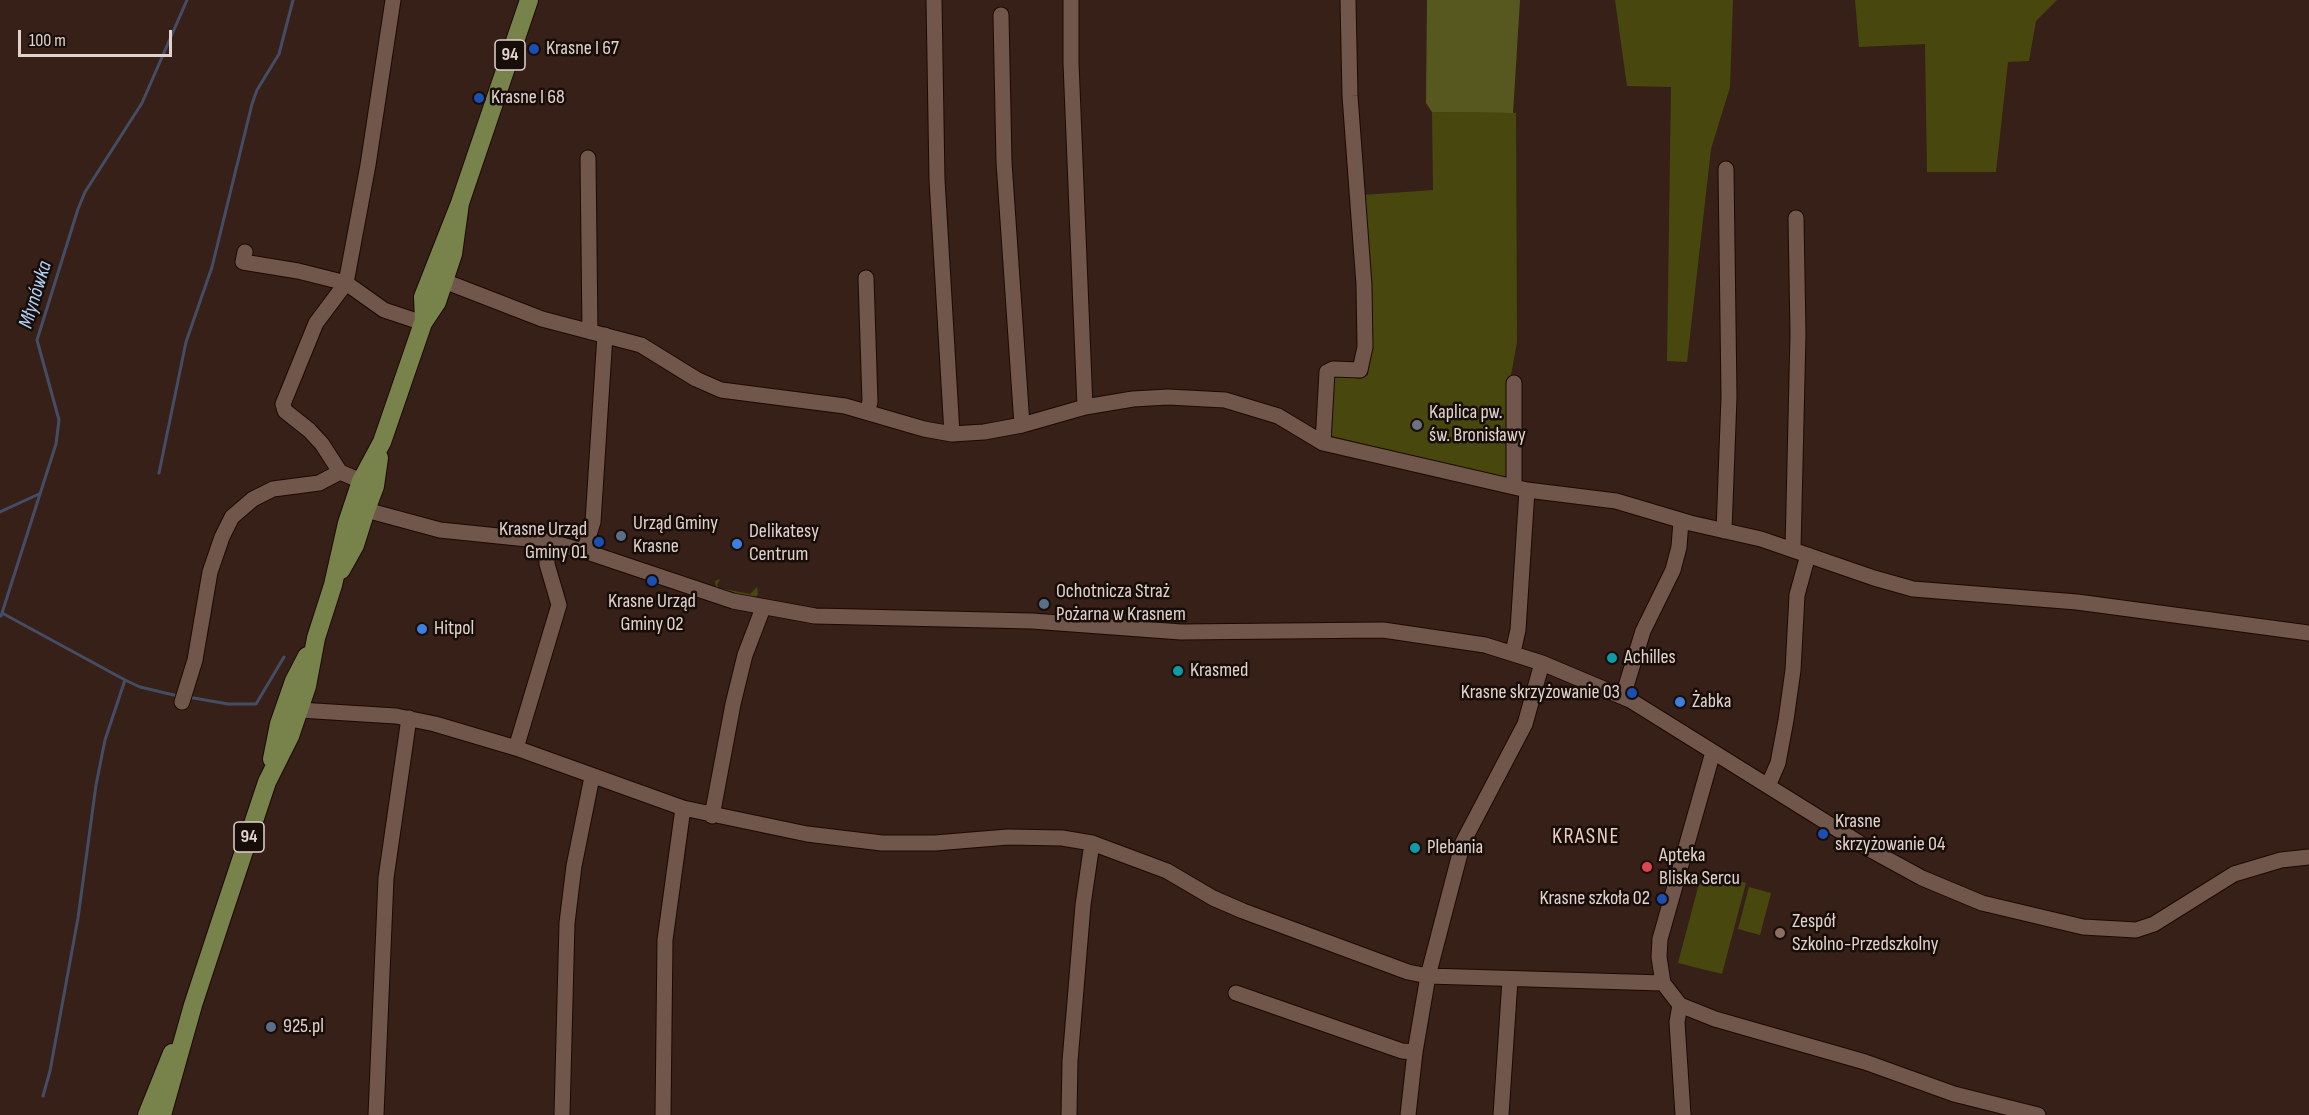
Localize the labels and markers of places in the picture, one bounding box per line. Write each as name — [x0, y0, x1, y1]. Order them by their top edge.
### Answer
place label: Krasne I 67 — [546, 37, 619, 61]
marker: Krasne I 67 — [527, 42, 541, 56]
place label: Krasne I 68 — [491, 86, 565, 110]
marker: Krasne I 68 — [472, 91, 486, 105]
place label: Kaplica pw. św. Bronisławy — [1429, 401, 1526, 448]
marker: Kaplica pw. św. Bronisławy — [1410, 418, 1424, 432]
place label: Urząd Gminy Krasne — [633, 512, 718, 559]
place label: Krasne Urząd Gminy 01 — [499, 518, 587, 565]
place label: Delikatesy Centrum — [749, 520, 819, 567]
marker: Urząd Gminy Krasne — [614, 529, 628, 543]
marker: Krasne Urząd Gminy 01 — [592, 535, 606, 549]
marker: Delikatesy Centrum — [730, 537, 744, 551]
marker: Krasne Urząd Gminy 02 — [645, 574, 659, 588]
place label: Ochotnicza Straż Pożarna w Krasnem — [1056, 580, 1186, 627]
place label: Krasne Urząd Gminy 02 — [608, 590, 696, 637]
marker: Ochotnicza Straż Pożarna w Krasnem — [1037, 597, 1051, 611]
place label: Hitpol — [434, 617, 474, 641]
marker: Hitpol — [415, 622, 429, 636]
place label: Achilles — [1624, 646, 1676, 670]
marker: Achilles — [1605, 651, 1619, 665]
place label: Krasmed — [1190, 659, 1248, 683]
marker: Krasmed — [1171, 664, 1185, 678]
place label: Krasne skrzyżowanie 03 — [1461, 681, 1620, 705]
marker: Krasne skrzyżowanie 03 — [1625, 686, 1639, 700]
place label: Żabka — [1692, 690, 1731, 714]
marker: Żabka — [1673, 695, 1687, 709]
place label: Krasne skrzyżowanie 04 — [1835, 810, 1945, 857]
marker: Krasne skrzyżowanie 04 — [1816, 827, 1830, 841]
place label: Plebania — [1427, 836, 1483, 860]
marker: Plebania — [1408, 841, 1422, 855]
place label: Apteka Bliska Sercu — [1659, 844, 1740, 891]
marker: Apteka Bliska Sercu — [1640, 860, 1654, 874]
place label: Krasne szkoła 02 — [1539, 887, 1650, 911]
marker: Krasne szkoła 02 — [1655, 892, 1669, 906]
place label: Zespół Szkolno-Przedszkolny — [1792, 910, 1938, 957]
marker: Zespół Szkolno-Przedszkolny — [1773, 926, 1787, 940]
place label: 925.pl — [283, 1015, 324, 1039]
marker: 925.pl — [264, 1020, 278, 1034]

